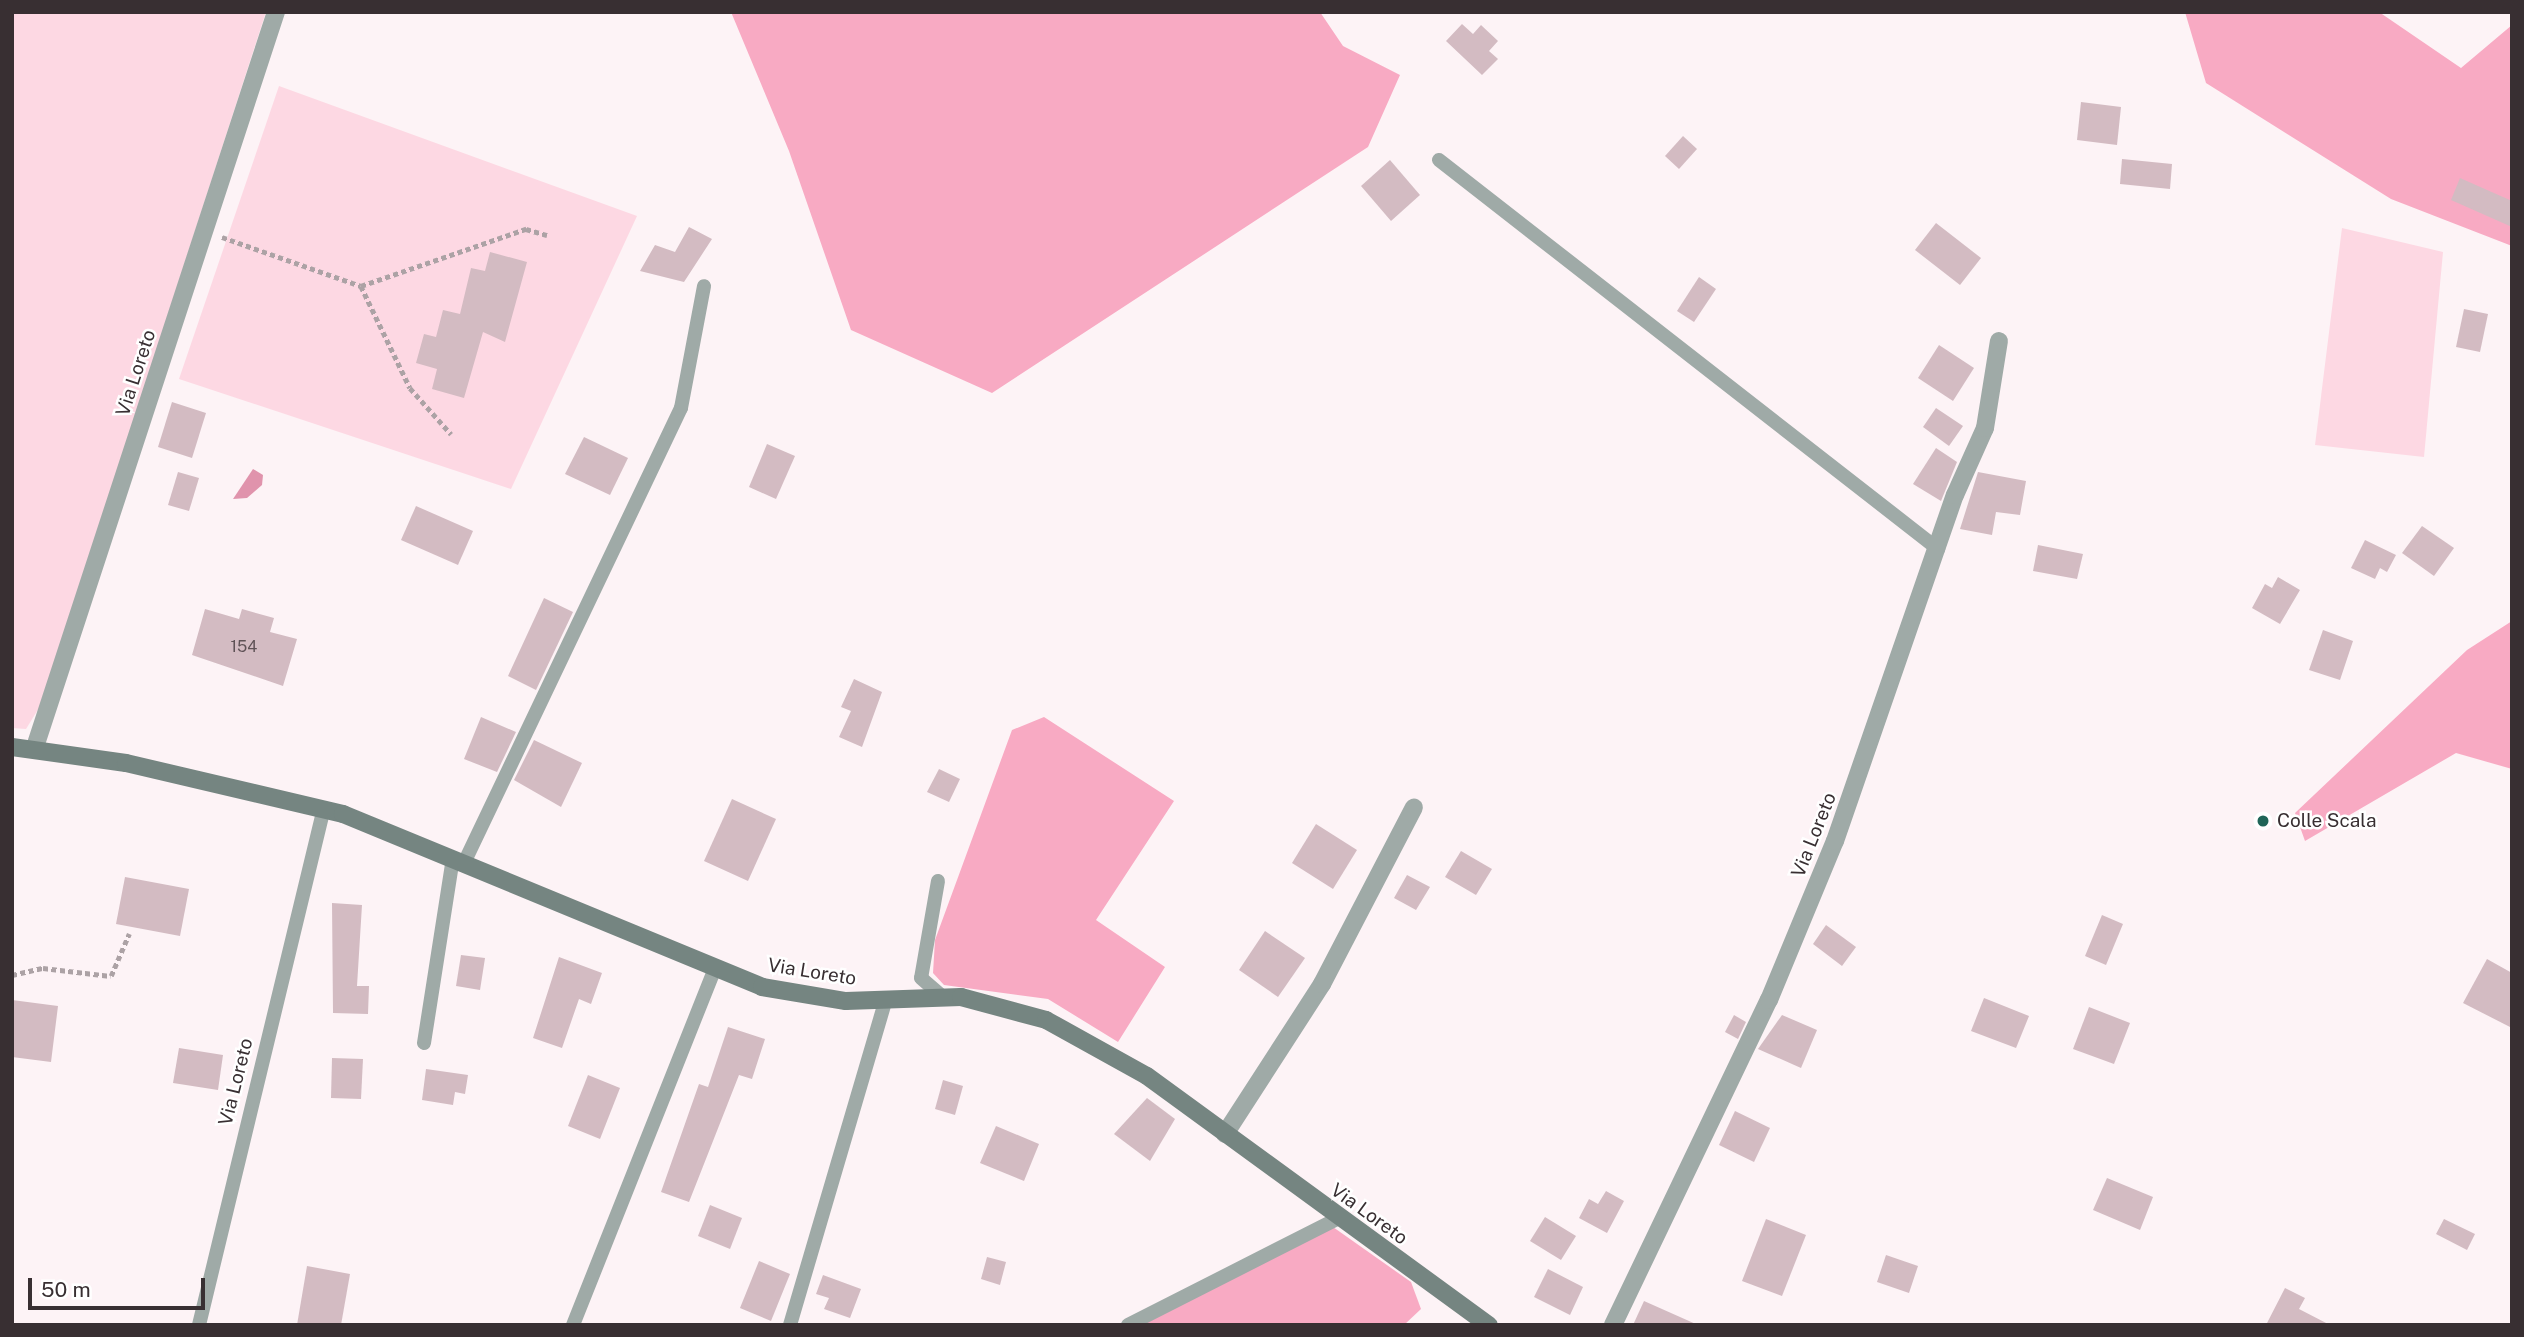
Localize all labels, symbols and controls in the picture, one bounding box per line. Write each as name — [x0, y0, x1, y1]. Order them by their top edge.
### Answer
street label: Via Loreto — [111, 327, 161, 419]
house number: 154 — [231, 637, 257, 657]
street label: Via Loreto — [1787, 789, 1841, 881]
place label: Colle Scala — [2277, 810, 2377, 832]
marker: Colle Scala — [2255, 813, 2271, 829]
street label: Via Loreto — [766, 954, 858, 990]
street label: Via Loreto — [214, 1036, 258, 1128]
street label: Via Loreto — [1326, 1178, 1412, 1250]
scale bar — [32, 1264, 208, 1308]
text: 50 m — [41, 1277, 91, 1302]

